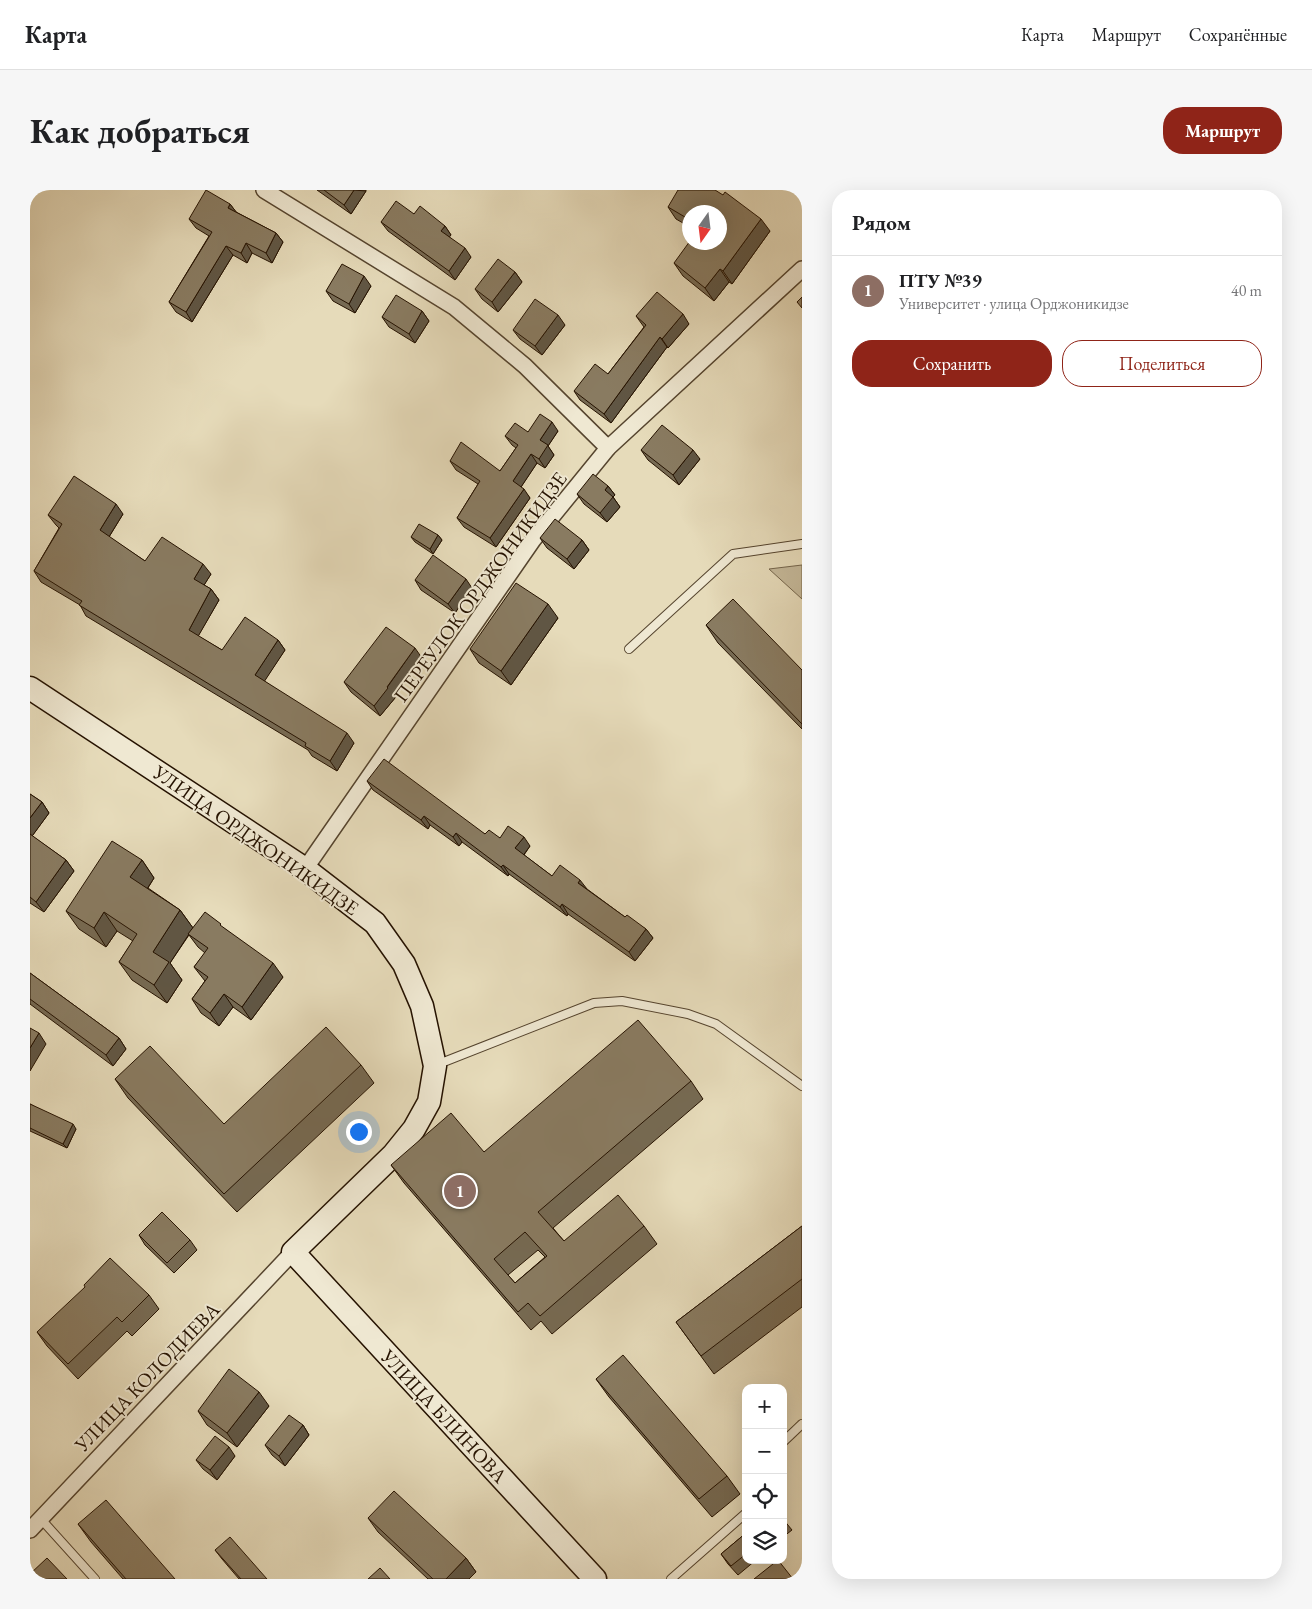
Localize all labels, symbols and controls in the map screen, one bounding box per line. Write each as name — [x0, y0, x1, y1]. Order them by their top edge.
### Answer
text: Карта — [25, 19, 87, 50]
text: Карта — [1021, 23, 1064, 46]
text: Маршрут — [1092, 23, 1161, 46]
text: Сохранённые — [1189, 23, 1287, 46]
button: Маршрут — [1163, 107, 1282, 154]
text: Как добраться — [30, 108, 250, 153]
north arrow — [682, 205, 727, 250]
text: Рядом — [852, 209, 911, 236]
text: ПТУ №39 — [899, 268, 982, 293]
text: 1 — [864, 280, 872, 301]
text: 40 m — [1231, 280, 1262, 301]
text: Университет · улица Орджоникидзе — [899, 293, 1129, 314]
button: Сохранить — [852, 340, 1052, 387]
button: Поделиться — [1062, 340, 1262, 387]
street label: ПЕРЕУЛОК ОРДЖОНИКИДЗЕ — [388, 467, 572, 707]
street label: УЛИЦА ОРДЖОНИКИДЗЕ — [147, 758, 364, 921]
your location — [346, 1119, 372, 1145]
pin: 1 — [444, 1172, 476, 1210]
street label: УЛИЦА КОЛОДИЕВА — [68, 1297, 225, 1458]
street label: УЛИЦА БЛИНОВА — [375, 1343, 513, 1488]
map controls — [742, 1384, 787, 1564]
button: + — [742, 1384, 787, 1429]
button: − — [742, 1429, 787, 1474]
button: locate — [742, 1474, 787, 1519]
button: layers — [742, 1519, 787, 1564]

